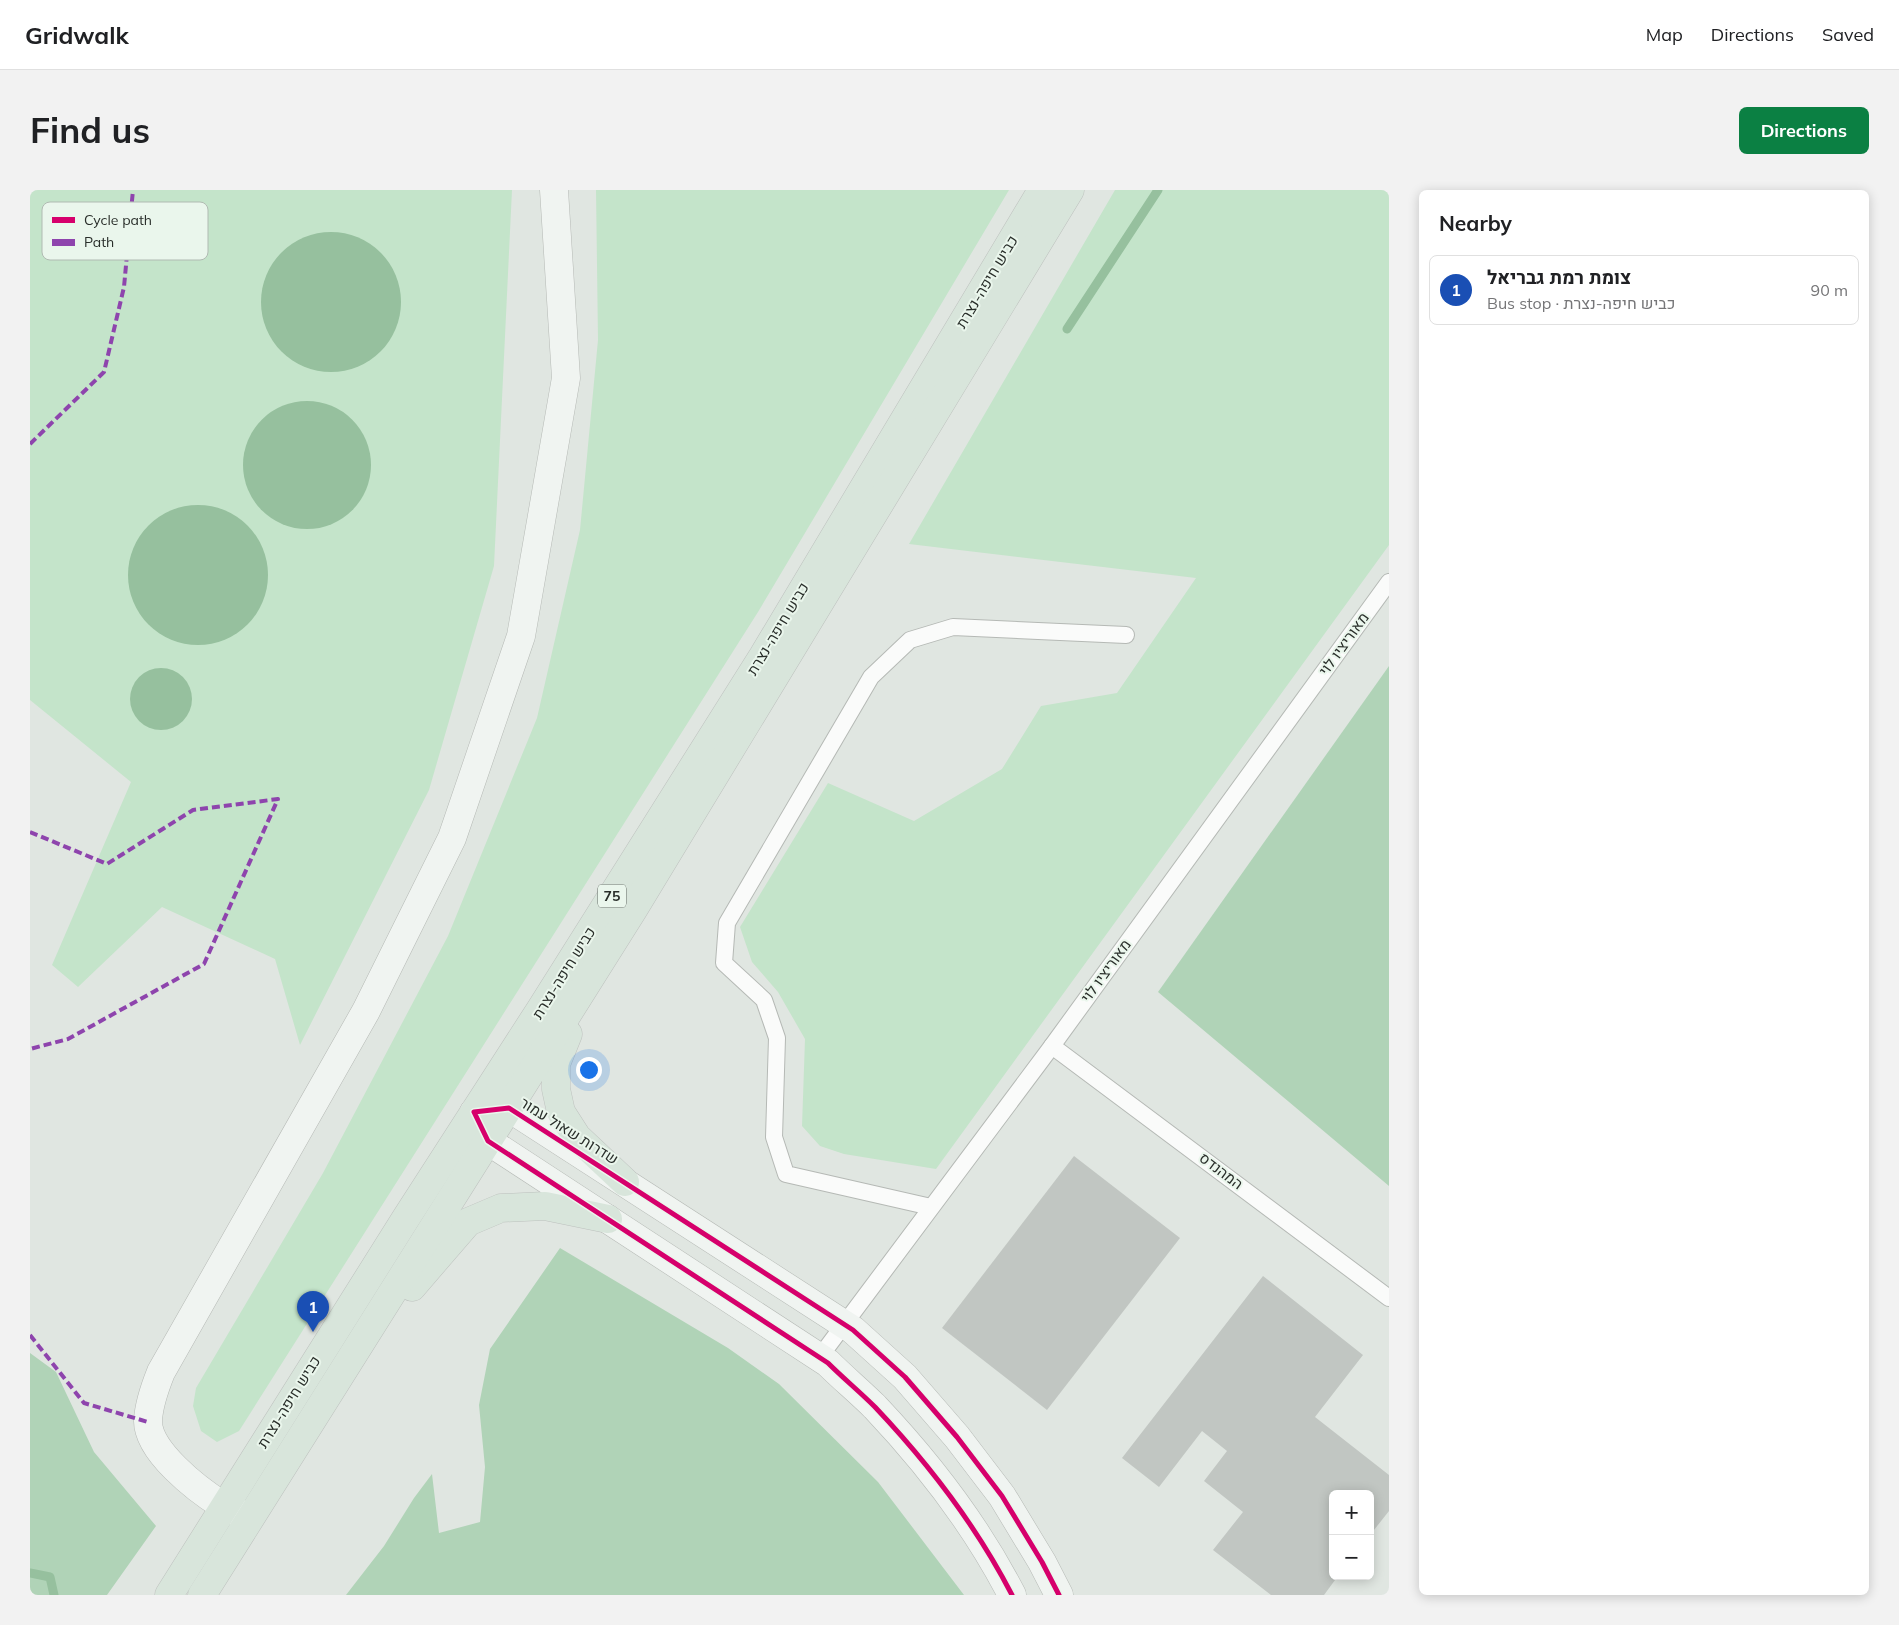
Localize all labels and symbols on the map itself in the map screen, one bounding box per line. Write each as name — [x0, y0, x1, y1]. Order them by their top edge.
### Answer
legend — [42, 202, 208, 260]
text: Cycle path — [84, 211, 152, 229]
street label: כביש חיפה-נצרת — [951, 232, 1022, 332]
text: Path — [84, 233, 114, 251]
street label: כביש חיפה-נצרת — [742, 579, 813, 679]
street label: מאוריציו לוי — [1314, 609, 1373, 679]
road number: 75 — [598, 884, 626, 908]
street label: כביש חיפה-נצרת — [528, 923, 599, 1022]
street label: מאוריציו לוי — [1076, 936, 1135, 1006]
your location — [576, 1057, 602, 1083]
street label: שדרות שאול עמור — [517, 1093, 622, 1168]
street label: המהנדס — [1196, 1148, 1247, 1193]
pin: 1 — [297, 1291, 329, 1332]
street label: כביש חיפה-נצרת — [253, 1352, 324, 1451]

